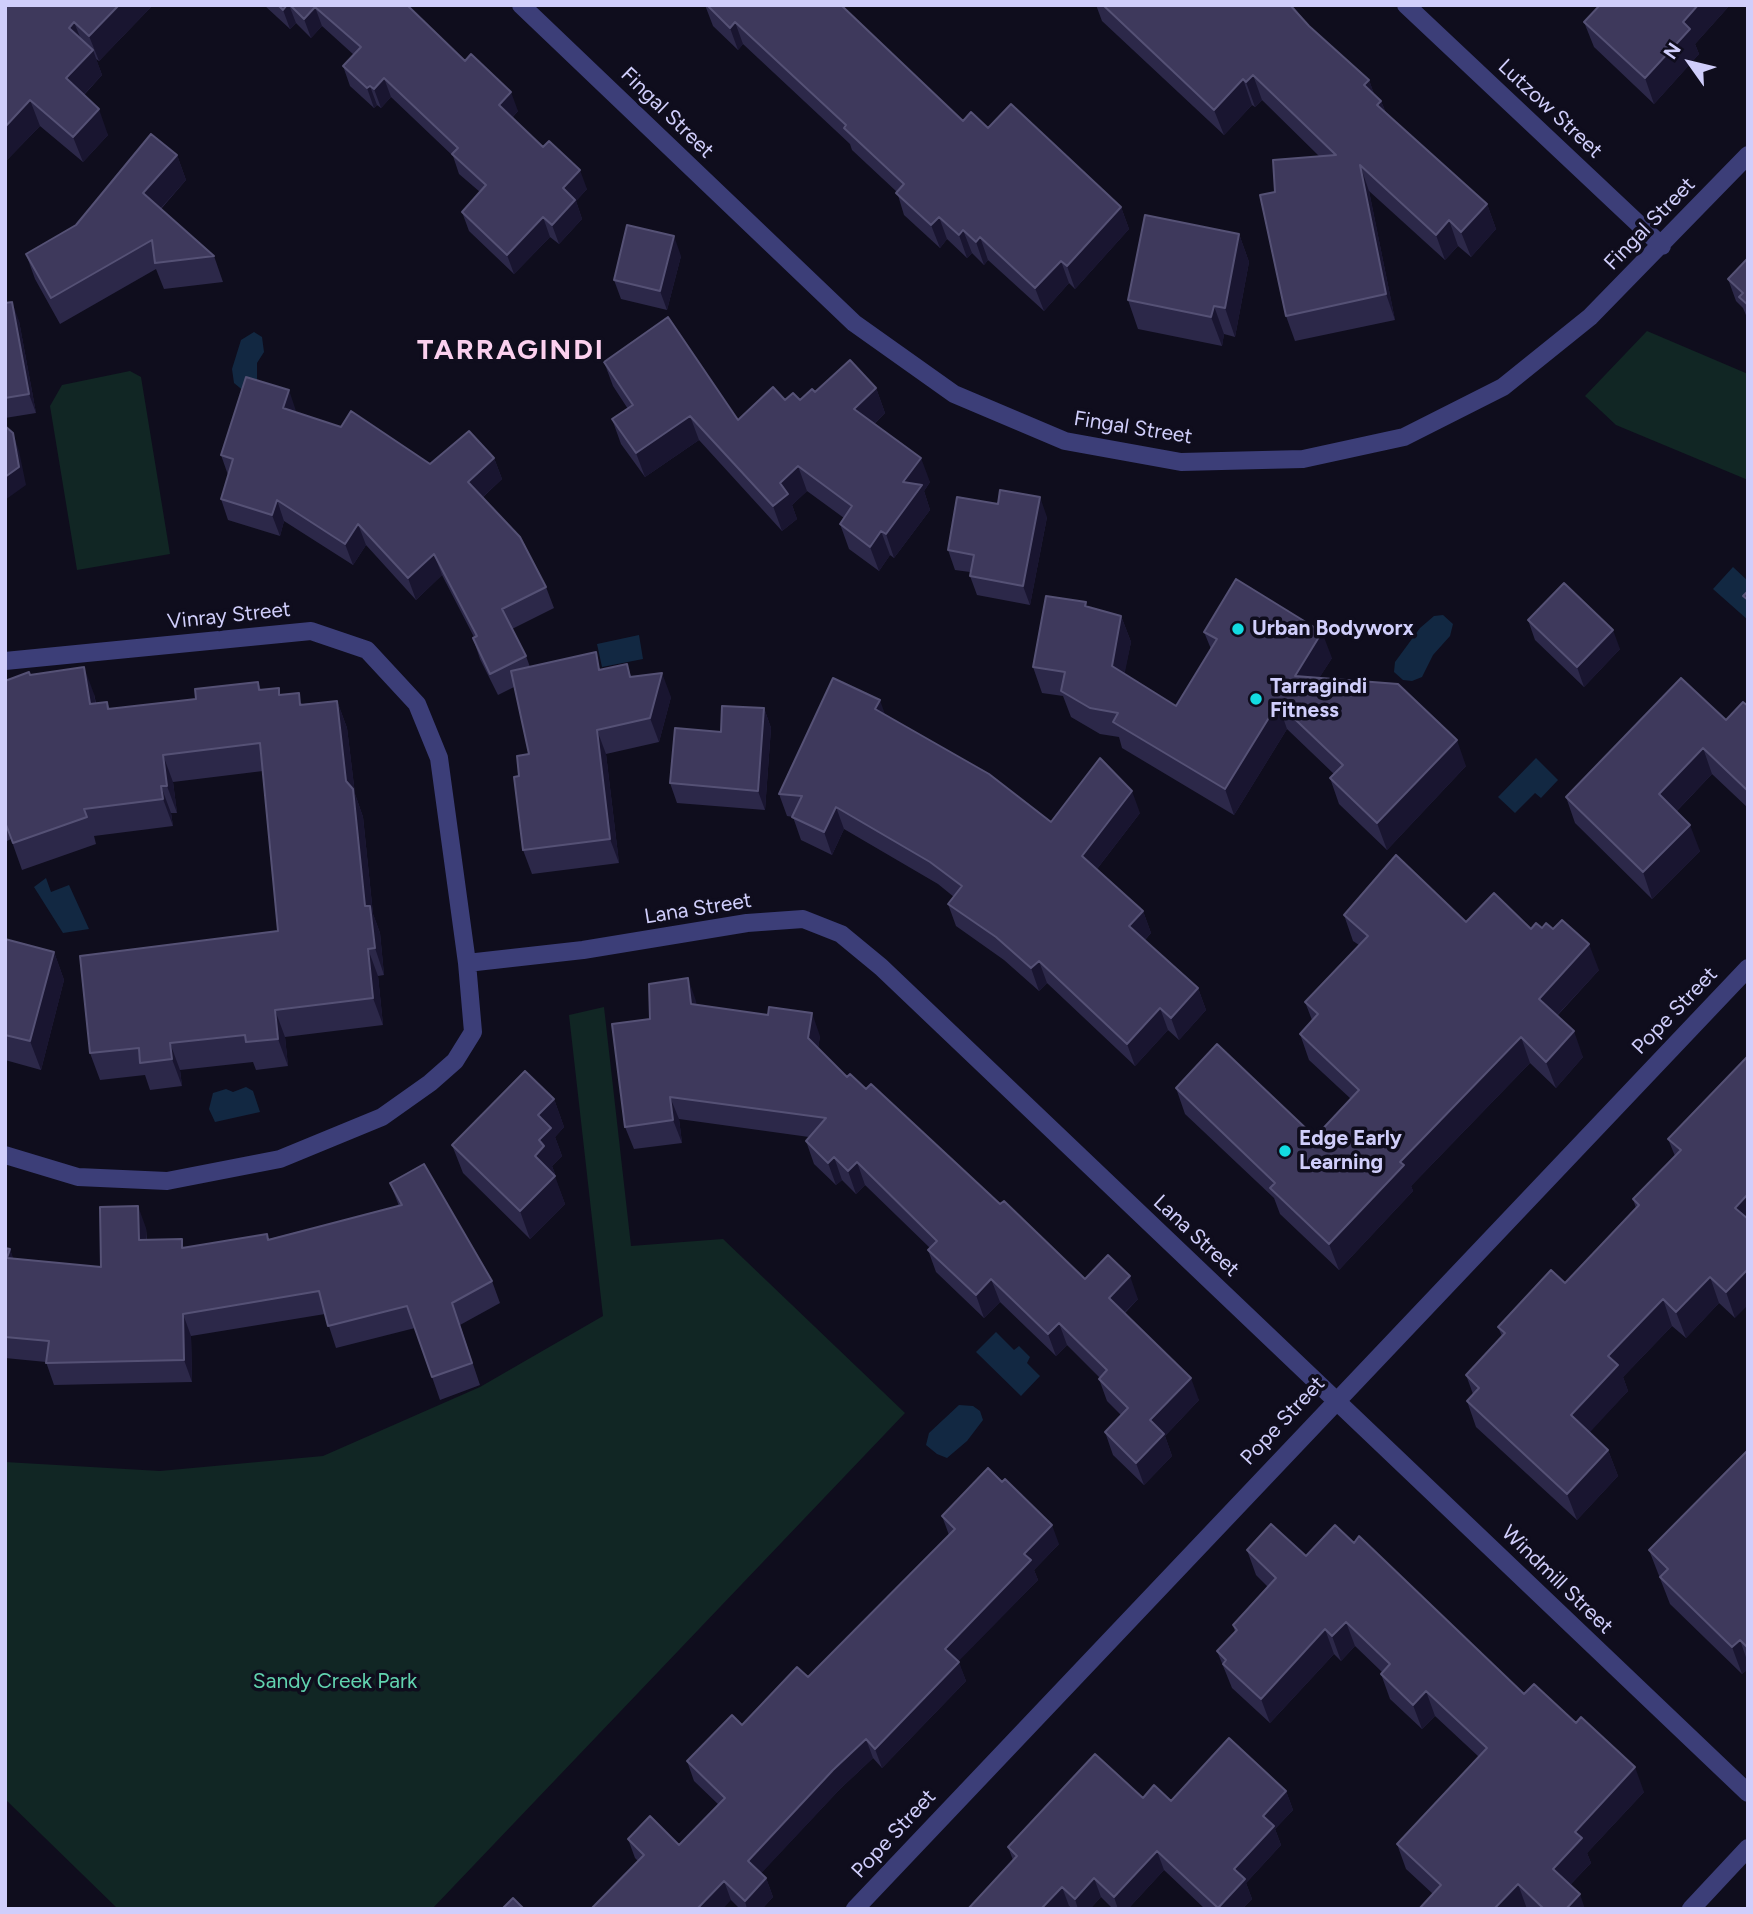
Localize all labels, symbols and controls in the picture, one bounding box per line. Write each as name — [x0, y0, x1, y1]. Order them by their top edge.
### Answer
north arrow — [1655, 28, 1725, 98]
text: N — [1659, 38, 1686, 63]
street label: Lutzow Street — [1493, 54, 1607, 164]
street label: Fingal Street — [615, 62, 719, 164]
street label: Fingal Street — [1599, 172, 1701, 276]
district label: TARRAGINDI — [418, 334, 604, 368]
street label: Fingal Street — [1072, 406, 1194, 450]
street label: Vinray Street — [166, 597, 292, 635]
place label: Urban Bodyworx — [1252, 616, 1414, 642]
marker: Urban Bodyworx — [1230, 621, 1246, 637]
place label: Tarragindi Fitness — [1270, 674, 1367, 724]
marker: Tarragindi Fitness — [1248, 691, 1264, 707]
street label: Lana Street — [643, 888, 753, 930]
street label: Pope Street — [1627, 962, 1723, 1060]
place label: Edge Early Learning — [1299, 1126, 1402, 1176]
marker: Edge Early Learning — [1277, 1143, 1293, 1159]
street label: Lana Street — [1148, 1190, 1244, 1282]
street label: Pope Street — [1236, 1371, 1330, 1471]
street label: Windmill Street — [1496, 1521, 1618, 1639]
park label: Sandy Creek Park — [253, 1669, 417, 1695]
street label: Pope Street — [847, 1784, 941, 1884]

